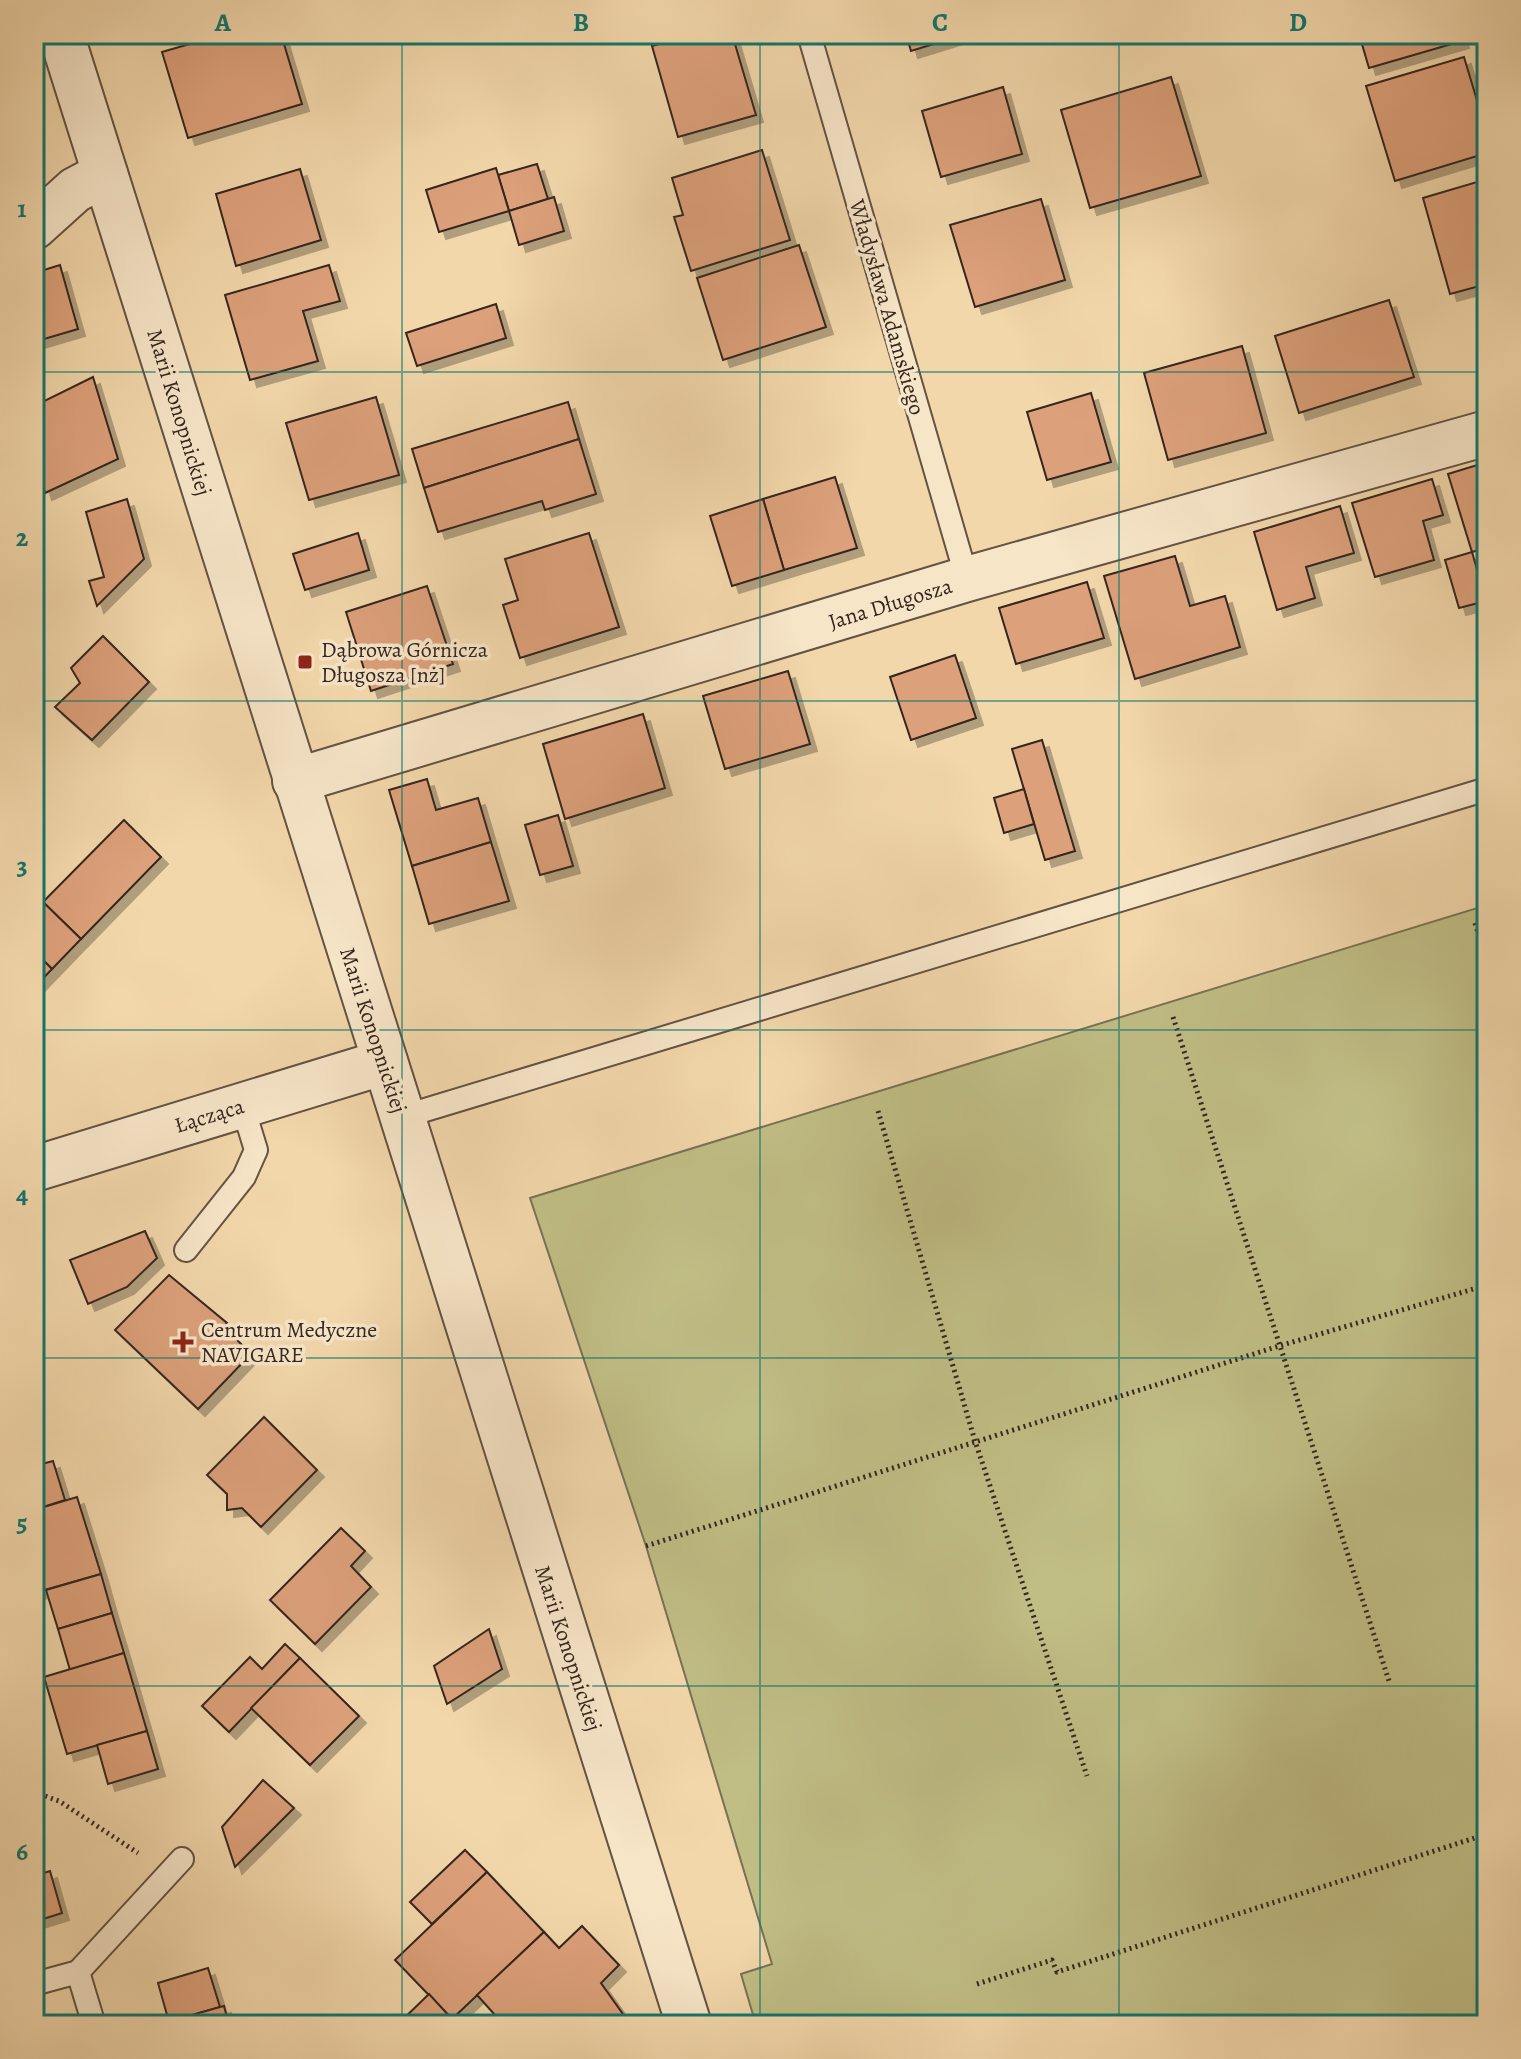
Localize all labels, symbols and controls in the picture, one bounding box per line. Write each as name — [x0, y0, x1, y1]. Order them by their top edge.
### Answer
text: A — [214, 5, 232, 40]
text: B — [573, 5, 589, 40]
text: C — [932, 5, 948, 40]
text: D — [1289, 5, 1307, 40]
text: 1 — [17, 191, 27, 226]
street label: Władysława Adamskiego — [842, 195, 932, 419]
street label: Marii Konopnickiej — [139, 325, 219, 499]
text: 2 — [16, 520, 29, 555]
street label: Jana Długosza — [825, 571, 957, 637]
place label: Dąbrowa Górnicza Długosza [nż] — [321, 635, 489, 690]
marker: Dąbrowa Górnicza Długosza [nż] — [296, 653, 314, 671]
text: 3 — [16, 848, 28, 883]
street label: Marii Konopnickiej — [332, 944, 414, 1117]
street label: Łącząca — [171, 1091, 249, 1141]
text: 4 — [16, 1177, 28, 1212]
place label: Centrum Medyczne NAVIGARE — [201, 1315, 377, 1370]
marker: Centrum Medyczne NAVIGARE — [172, 1331, 194, 1353]
text: 5 — [16, 1505, 28, 1540]
street label: Marii Konopnickiej — [527, 1562, 609, 1735]
text: 6 — [16, 1834, 28, 1869]

